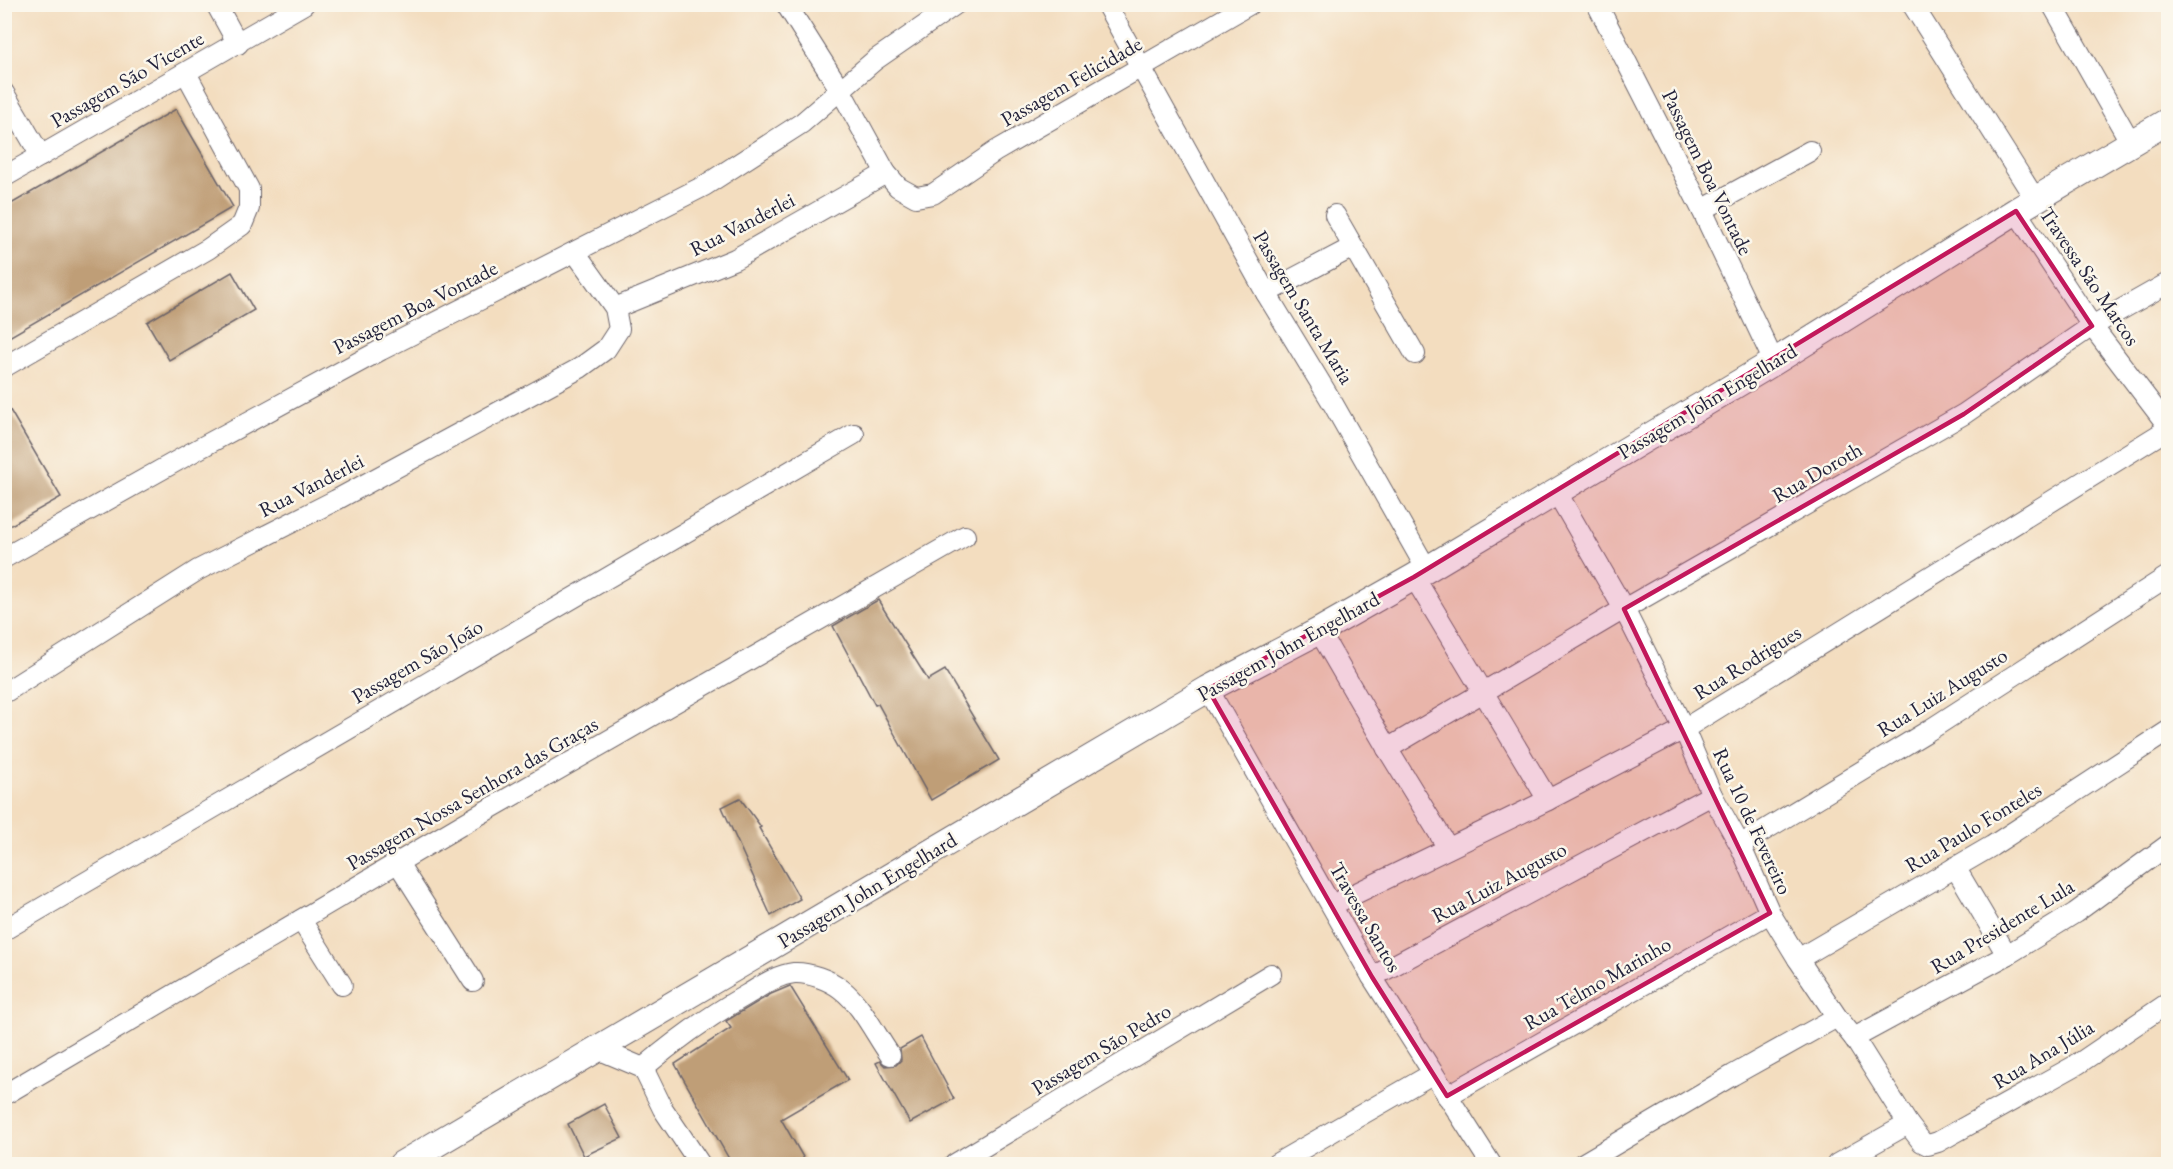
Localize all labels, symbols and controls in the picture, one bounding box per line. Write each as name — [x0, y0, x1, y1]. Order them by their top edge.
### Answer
street label: Passagem São Vicente — [46, 24, 208, 134]
street label: Passagem Felicidade — [996, 30, 1146, 132]
street label: Passagem Boa Vontade — [1656, 85, 1760, 259]
street label: Rua Vanderlei — [685, 186, 799, 262]
street label: Travessa São Marcos — [2034, 201, 2147, 351]
street label: Passagem Santa Maria — [1247, 225, 1361, 389]
street label: Passagem Boa Vontade — [328, 254, 502, 360]
street label: Passagem John Engelhard — [1613, 337, 1802, 465]
street label: Rua Doroth — [1767, 435, 1867, 509]
street label: Rua Vanderlei — [254, 447, 368, 523]
street label: Passagem John Engelhard — [1192, 585, 1384, 707]
street label: Passagem São João — [346, 612, 488, 710]
street label: Rua Rodrigues — [1688, 618, 1806, 706]
street label: Rua Luiz Augusto — [1872, 641, 2012, 743]
street label: Passagem Nossa Senhora das Graças — [341, 710, 603, 876]
street label: Rua 10 de Fevereiro — [1707, 743, 1799, 899]
street label: Rua Paulo Fonteles — [1900, 775, 2046, 878]
street label: Passagem John Engelhard — [773, 826, 962, 954]
street label: Rua Luiz Augusto — [1427, 835, 1571, 929]
street label: Travessa Santos — [1324, 857, 1409, 977]
street label: Rua Presidente Lula — [1925, 872, 2079, 980]
street label: Rua Telmo Marinho — [1518, 930, 1676, 1036]
street label: Passagem São Pedro — [1026, 997, 1176, 1101]
street label: Rua Ana Júlia — [1987, 1013, 2099, 1095]

